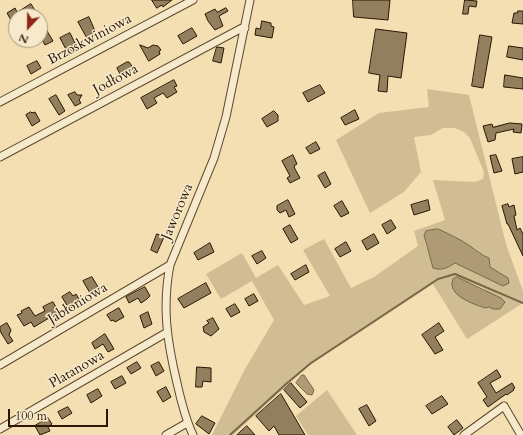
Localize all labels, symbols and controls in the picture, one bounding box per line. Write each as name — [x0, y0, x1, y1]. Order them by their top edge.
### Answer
north arrow — [8, 8, 48, 48]
street label: Brzoskwiniowa — [45, 11, 135, 69]
text: N — [16, 30, 31, 47]
street label: Jodłowa — [91, 61, 141, 99]
street label: Jaworowa — [159, 181, 197, 243]
street label: Jabłoniowa — [45, 280, 111, 328]
street label: Platanowa — [46, 347, 108, 393]
scale bar — [10, 401, 110, 427]
text: 100 m — [15, 408, 47, 424]

